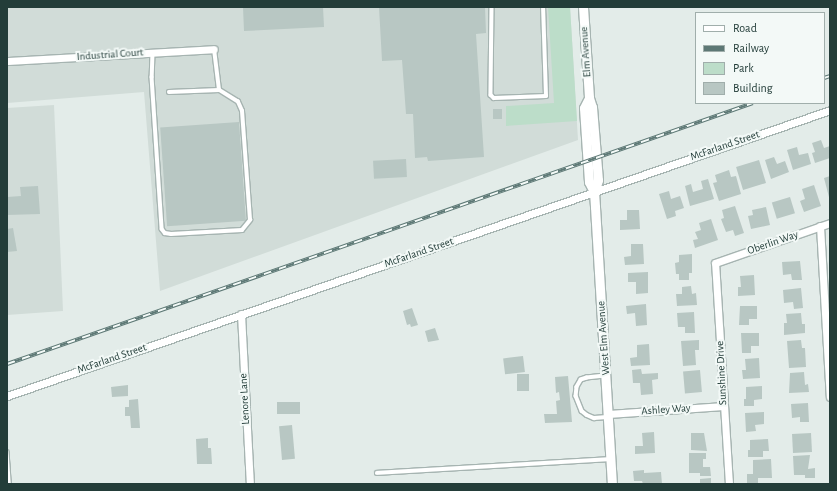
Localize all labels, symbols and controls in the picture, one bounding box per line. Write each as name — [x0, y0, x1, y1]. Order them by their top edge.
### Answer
legend — [695, 12, 825, 104]
text: Road — [733, 22, 757, 34]
street label: Elm Avenue — [578, 26, 594, 78]
text: Railway — [733, 42, 769, 54]
street label: Industrial Court — [76, 46, 144, 64]
text: Park — [733, 62, 754, 74]
text: Building — [733, 82, 773, 94]
street label: McFarland Street — [689, 128, 761, 164]
street label: Oberlin Way — [746, 228, 800, 258]
street label: McFarland Street — [383, 235, 455, 271]
street label: West Elm Avenue — [595, 300, 613, 376]
street label: McFarland Street — [76, 341, 148, 377]
street label: Sunshine Drive — [714, 341, 730, 405]
street label: Lenore Lane — [237, 373, 253, 425]
street label: Ashley Way — [641, 402, 691, 418]

